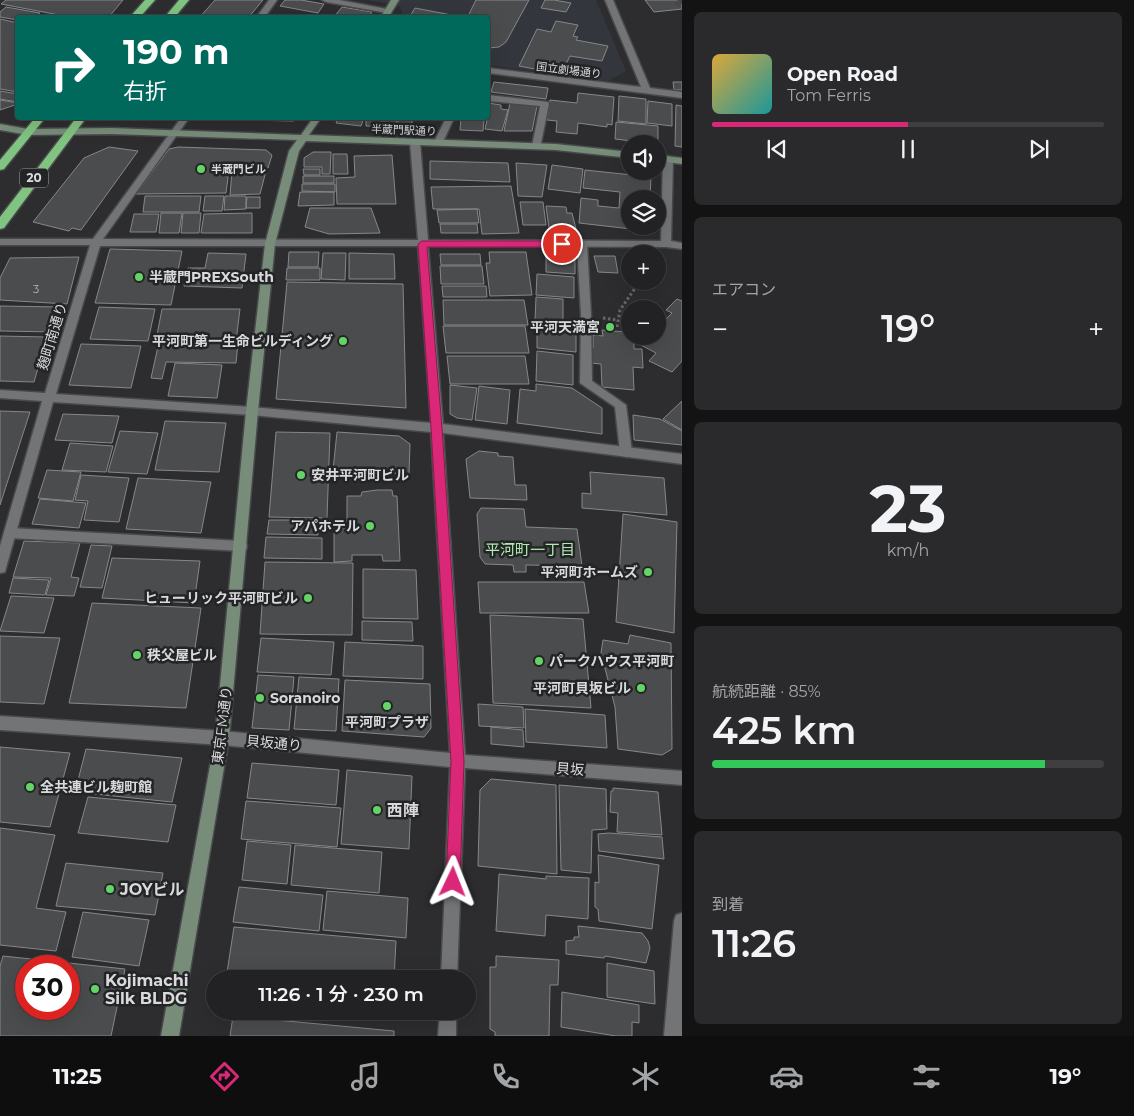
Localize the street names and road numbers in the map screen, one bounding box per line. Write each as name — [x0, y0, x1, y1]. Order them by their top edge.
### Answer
street label: 国立劇場通り — [535, 59, 603, 81]
street label: 半蔵門駅通り — [371, 122, 437, 138]
road number: 20 — [20, 168, 48, 188]
street label: 麹町南通り — [33, 300, 71, 372]
street label: 東京FM通り — [208, 685, 236, 765]
street label: 貝坂通り — [245, 732, 303, 754]
street label: 貝坂 — [555, 759, 585, 779]

